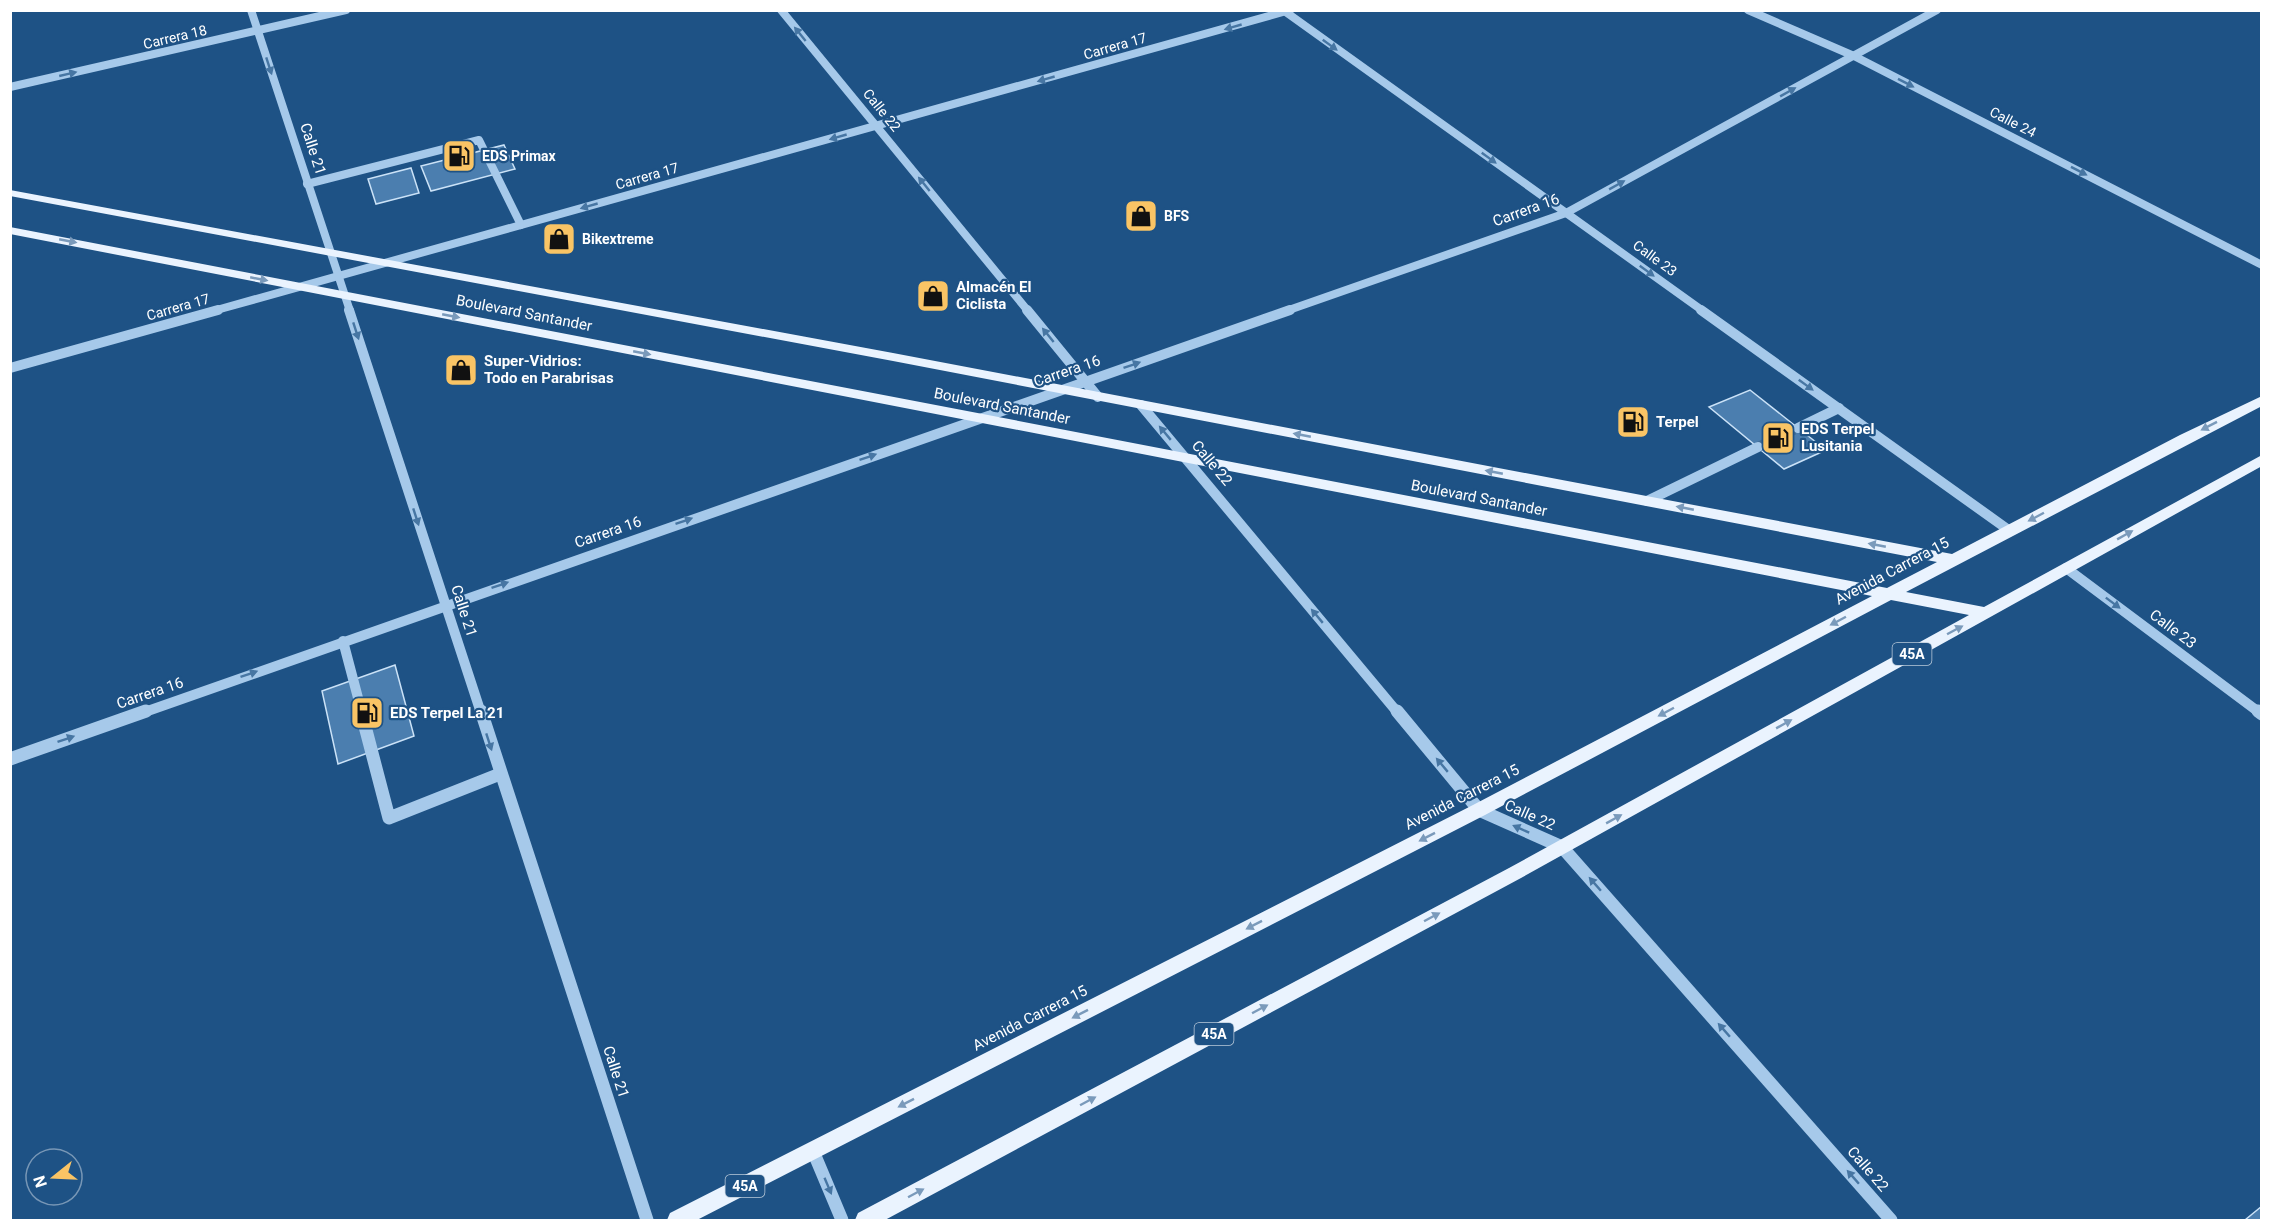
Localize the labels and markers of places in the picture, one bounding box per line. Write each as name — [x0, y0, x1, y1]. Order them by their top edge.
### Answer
fuel station icon: EDS Primax — [441, 138, 477, 174]
place label: EDS Primax — [482, 148, 557, 164]
shop icon: BFS — [1123, 198, 1159, 234]
place label: BFS — [1164, 208, 1190, 224]
shop icon: Bikextreme — [541, 221, 577, 257]
place label: Bikextreme — [582, 231, 654, 247]
shop icon: Almacén El Ciclista — [915, 278, 951, 314]
place label: Almacén El Ciclista — [956, 278, 1032, 313]
shop icon: Super-Vidrios: Todo en Parabrisas — [443, 352, 479, 388]
place label: Super-Vidrios: Todo en Parabrisas — [484, 352, 614, 387]
fuel station icon: Terpel — [1615, 404, 1651, 440]
place label: Terpel — [1656, 413, 1699, 431]
fuel station icon: EDS Terpel Lusitania — [1760, 420, 1796, 456]
place label: EDS Terpel Lusitania — [1801, 420, 1875, 455]
fuel station icon: EDS Terpel La 21 — [349, 695, 385, 731]
place label: EDS Terpel La 21 — [390, 704, 504, 722]

